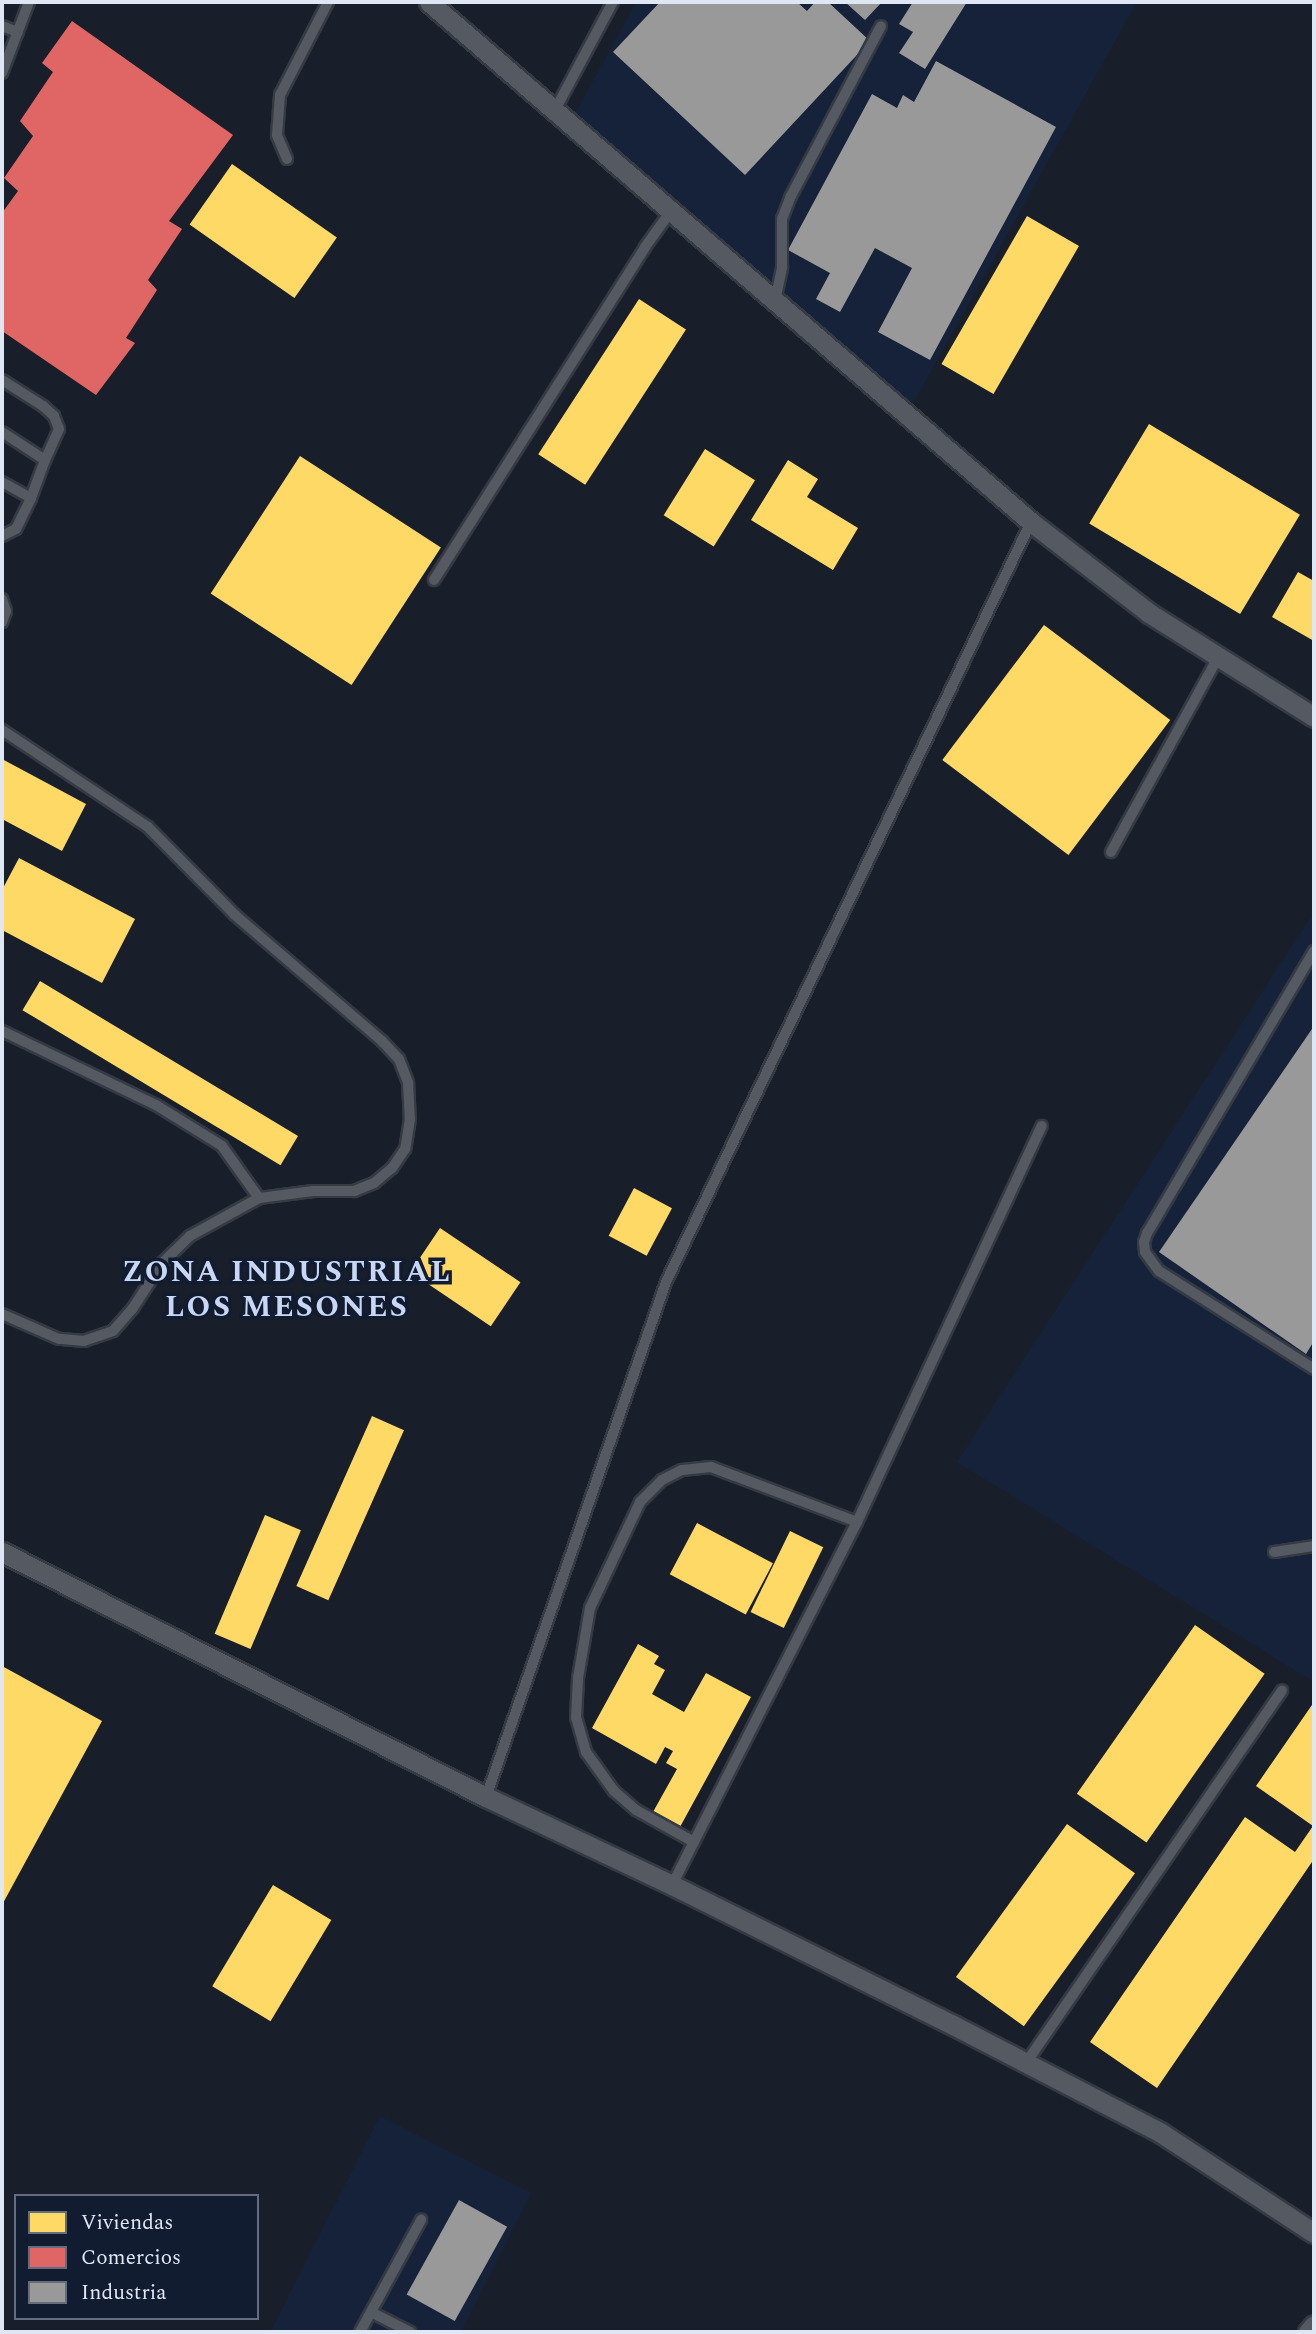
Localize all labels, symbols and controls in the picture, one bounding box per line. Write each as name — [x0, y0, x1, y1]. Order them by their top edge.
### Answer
district label: ZONA INDUSTRIAL LOS MESONES — [124, 1254, 450, 1324]
legend — [14, 2194, 259, 2320]
text: Viviendas — [81, 2207, 173, 2239]
text: Comercios — [81, 2242, 181, 2274]
text: Industria — [81, 2277, 167, 2309]

